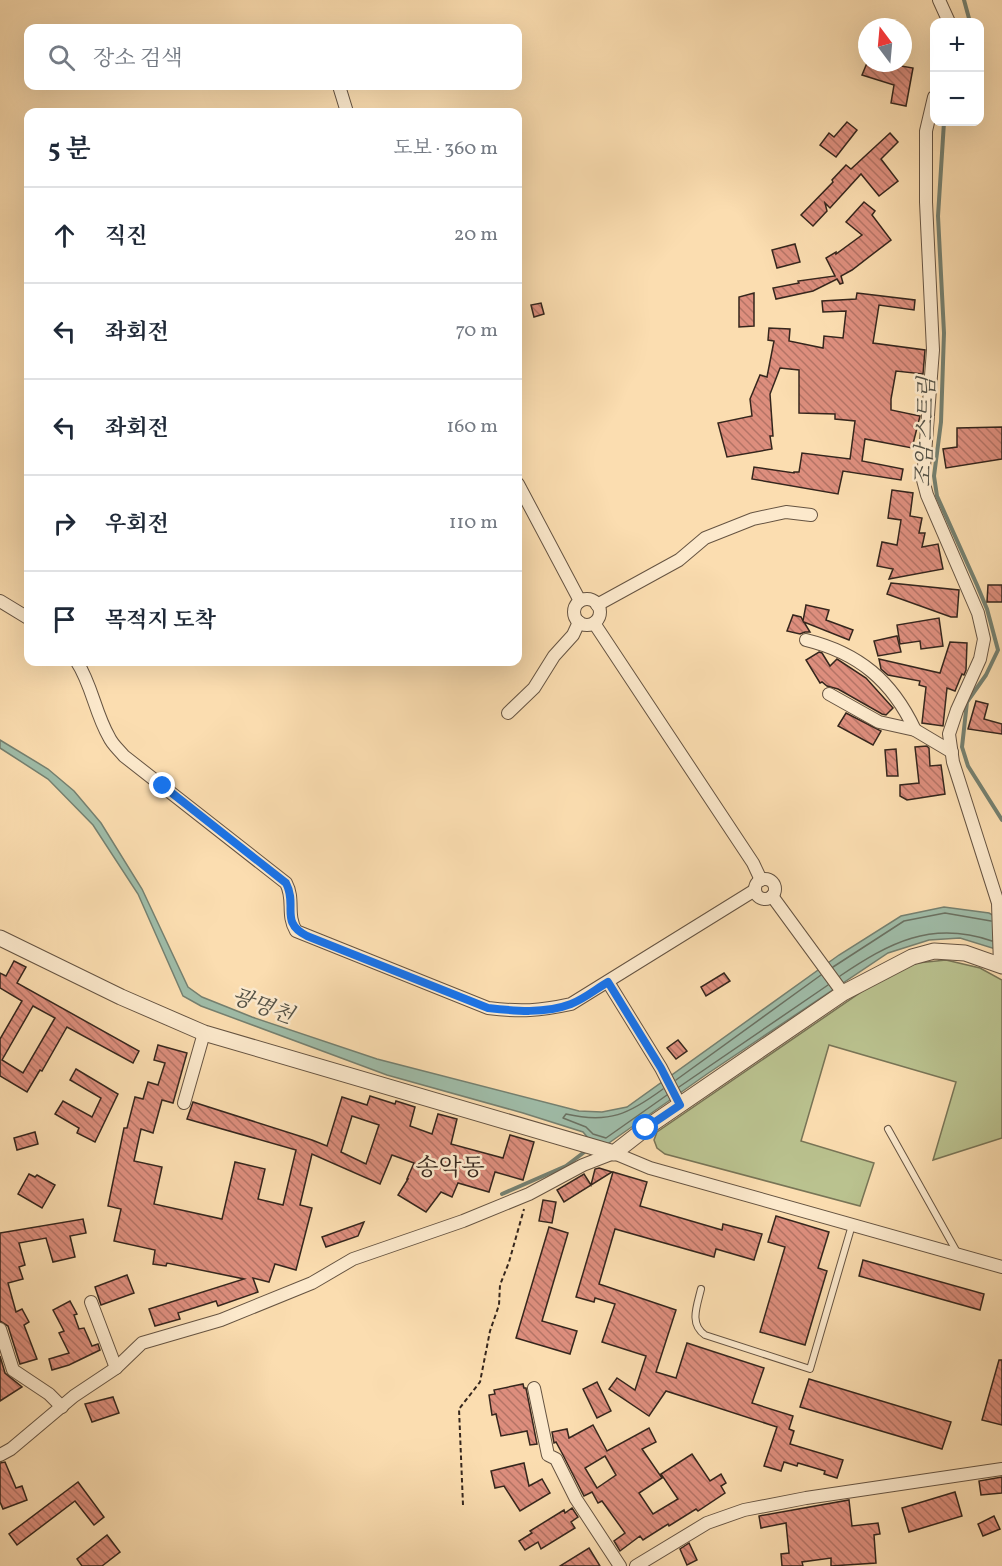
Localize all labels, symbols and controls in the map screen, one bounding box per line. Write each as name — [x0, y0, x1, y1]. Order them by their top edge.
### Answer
north arrow — [858, 18, 912, 72]
map controls — [930, 18, 984, 126]
button: + — [930, 18, 984, 72]
search box — [24, 24, 522, 90]
icon: search — [45, 41, 78, 74]
text: 장소 검색 — [93, 44, 182, 75]
button: − — [930, 72, 984, 126]
text: 5 분 — [48, 132, 91, 168]
text: 도보 · 360 m — [393, 135, 498, 163]
icon: ahead — [48, 219, 81, 252]
text: 20 m — [454, 221, 498, 249]
text: 직진 — [105, 222, 148, 253]
icon: left — [48, 315, 81, 348]
text: 70 m — [455, 317, 498, 345]
text: 좌회전 — [105, 318, 169, 349]
water label: 조암 스트림 — [909, 375, 944, 488]
icon: left — [48, 411, 81, 444]
text: 160 m — [446, 413, 498, 441]
text: 좌회전 — [105, 414, 169, 445]
icon: right — [48, 507, 81, 540]
text: 110 m — [449, 509, 498, 537]
text: 우회전 — [105, 510, 169, 541]
icon: arrive — [48, 603, 81, 636]
text: 목적지 도착 — [105, 606, 216, 637]
route end — [149, 772, 175, 798]
water label: 광명천 — [227, 982, 299, 1033]
route start — [632, 1114, 658, 1140]
district label: 송악동 — [415, 1152, 485, 1186]

